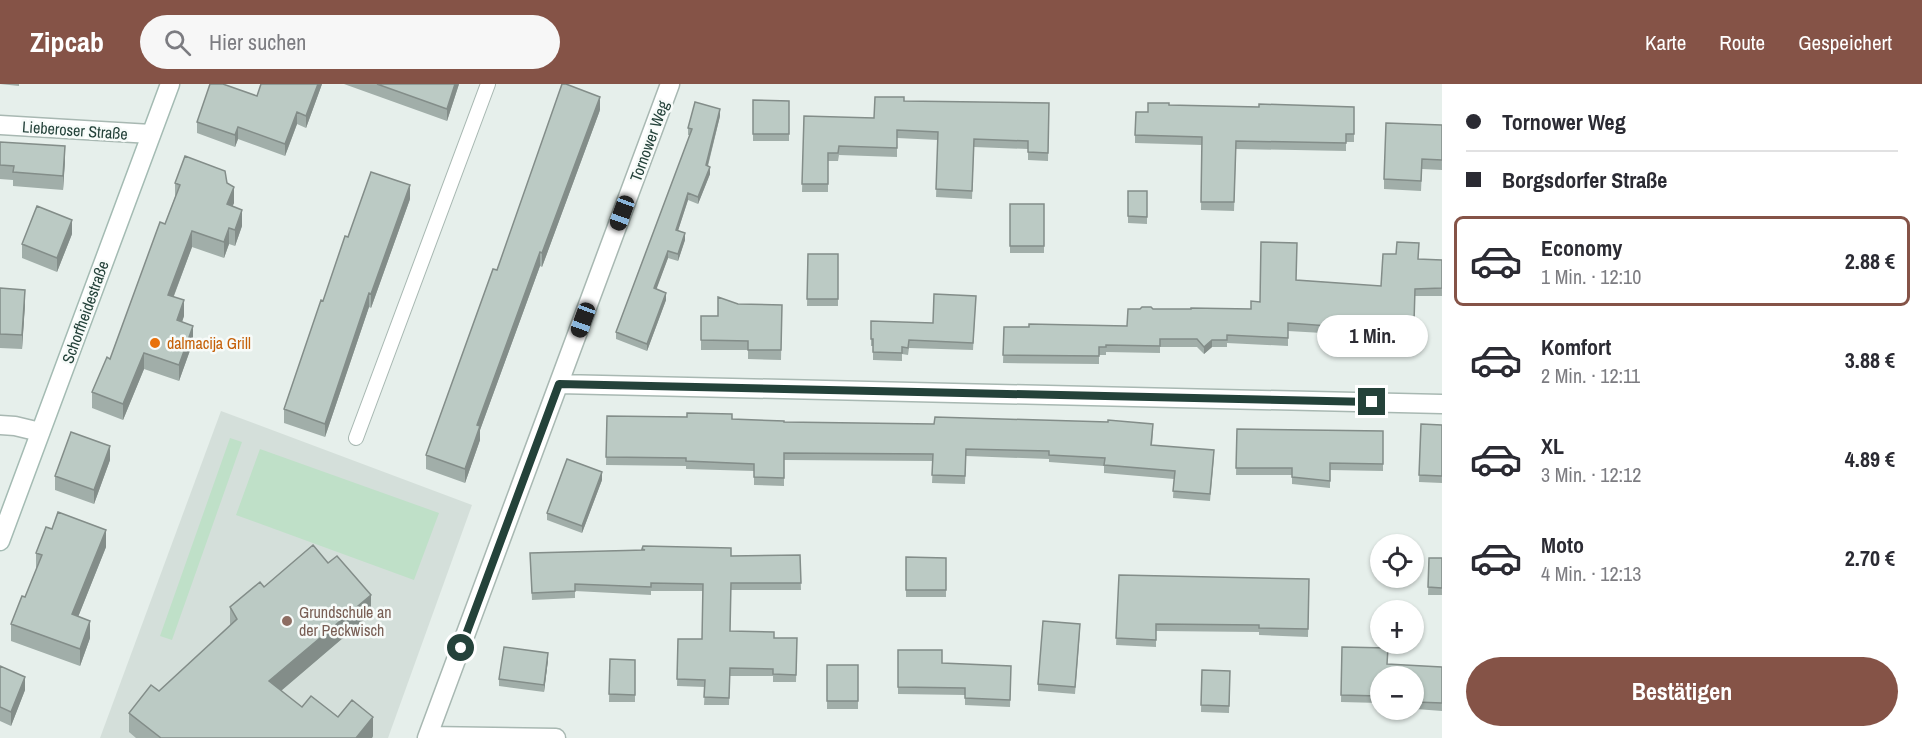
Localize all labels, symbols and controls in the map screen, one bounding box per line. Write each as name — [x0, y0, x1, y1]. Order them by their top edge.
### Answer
search box — [140, 15, 560, 69]
text: Zipcab — [30, 23, 104, 61]
icon: search — [161, 26, 194, 59]
text: Hier suchen — [209, 27, 306, 57]
text: Karte — [1645, 28, 1686, 57]
text: Route — [1719, 28, 1765, 57]
text: Gespeichert — [1798, 28, 1892, 57]
street label: Tornower Weg — [624, 97, 674, 184]
text: Tornower Weg — [1502, 107, 1626, 137]
street label: Lieberoser Straße — [21, 115, 129, 145]
text: Borgsdorfer Straße — [1502, 165, 1667, 195]
car — [607, 193, 637, 233]
text: Economy — [1541, 233, 1622, 263]
icon: car — [1469, 234, 1523, 288]
text: 2.88 € — [1845, 246, 1895, 276]
street label: Schorfheidestraße — [56, 258, 114, 366]
text: 1 Min. · 12:10 — [1541, 263, 1641, 290]
car — [568, 300, 598, 340]
callout: 1 Min. — [1316, 315, 1428, 357]
text: 1 Min. — [1349, 322, 1396, 349]
place label: dalmacija Grill — [167, 332, 251, 354]
text: Komfort — [1541, 332, 1611, 362]
icon: car — [1469, 333, 1523, 387]
marker: dalmacija Grill — [148, 336, 162, 350]
text: 3.88 € — [1845, 345, 1895, 375]
text: 2 Min. · 12:11 — [1541, 362, 1640, 389]
route end — [1358, 388, 1385, 415]
text: XL — [1541, 431, 1564, 461]
icon: car — [1469, 432, 1523, 486]
text: 4.89 € — [1845, 444, 1895, 474]
text: 3 Min. · 12:12 — [1541, 461, 1641, 488]
text: Moto — [1541, 530, 1584, 560]
icon: car — [1469, 531, 1523, 585]
map controls — [1370, 534, 1424, 720]
button: locate — [1370, 534, 1424, 588]
text: 2.70 € — [1845, 543, 1895, 573]
text: 4 Min. · 12:13 — [1541, 560, 1641, 587]
button: + — [1370, 600, 1424, 654]
place label: Grundschule an der Peckwisch — [299, 601, 392, 641]
marker: Grundschule an der Peckwisch — [280, 614, 294, 628]
route start — [447, 634, 474, 661]
button: Bestätigen — [1466, 657, 1898, 726]
button: − — [1370, 666, 1424, 720]

